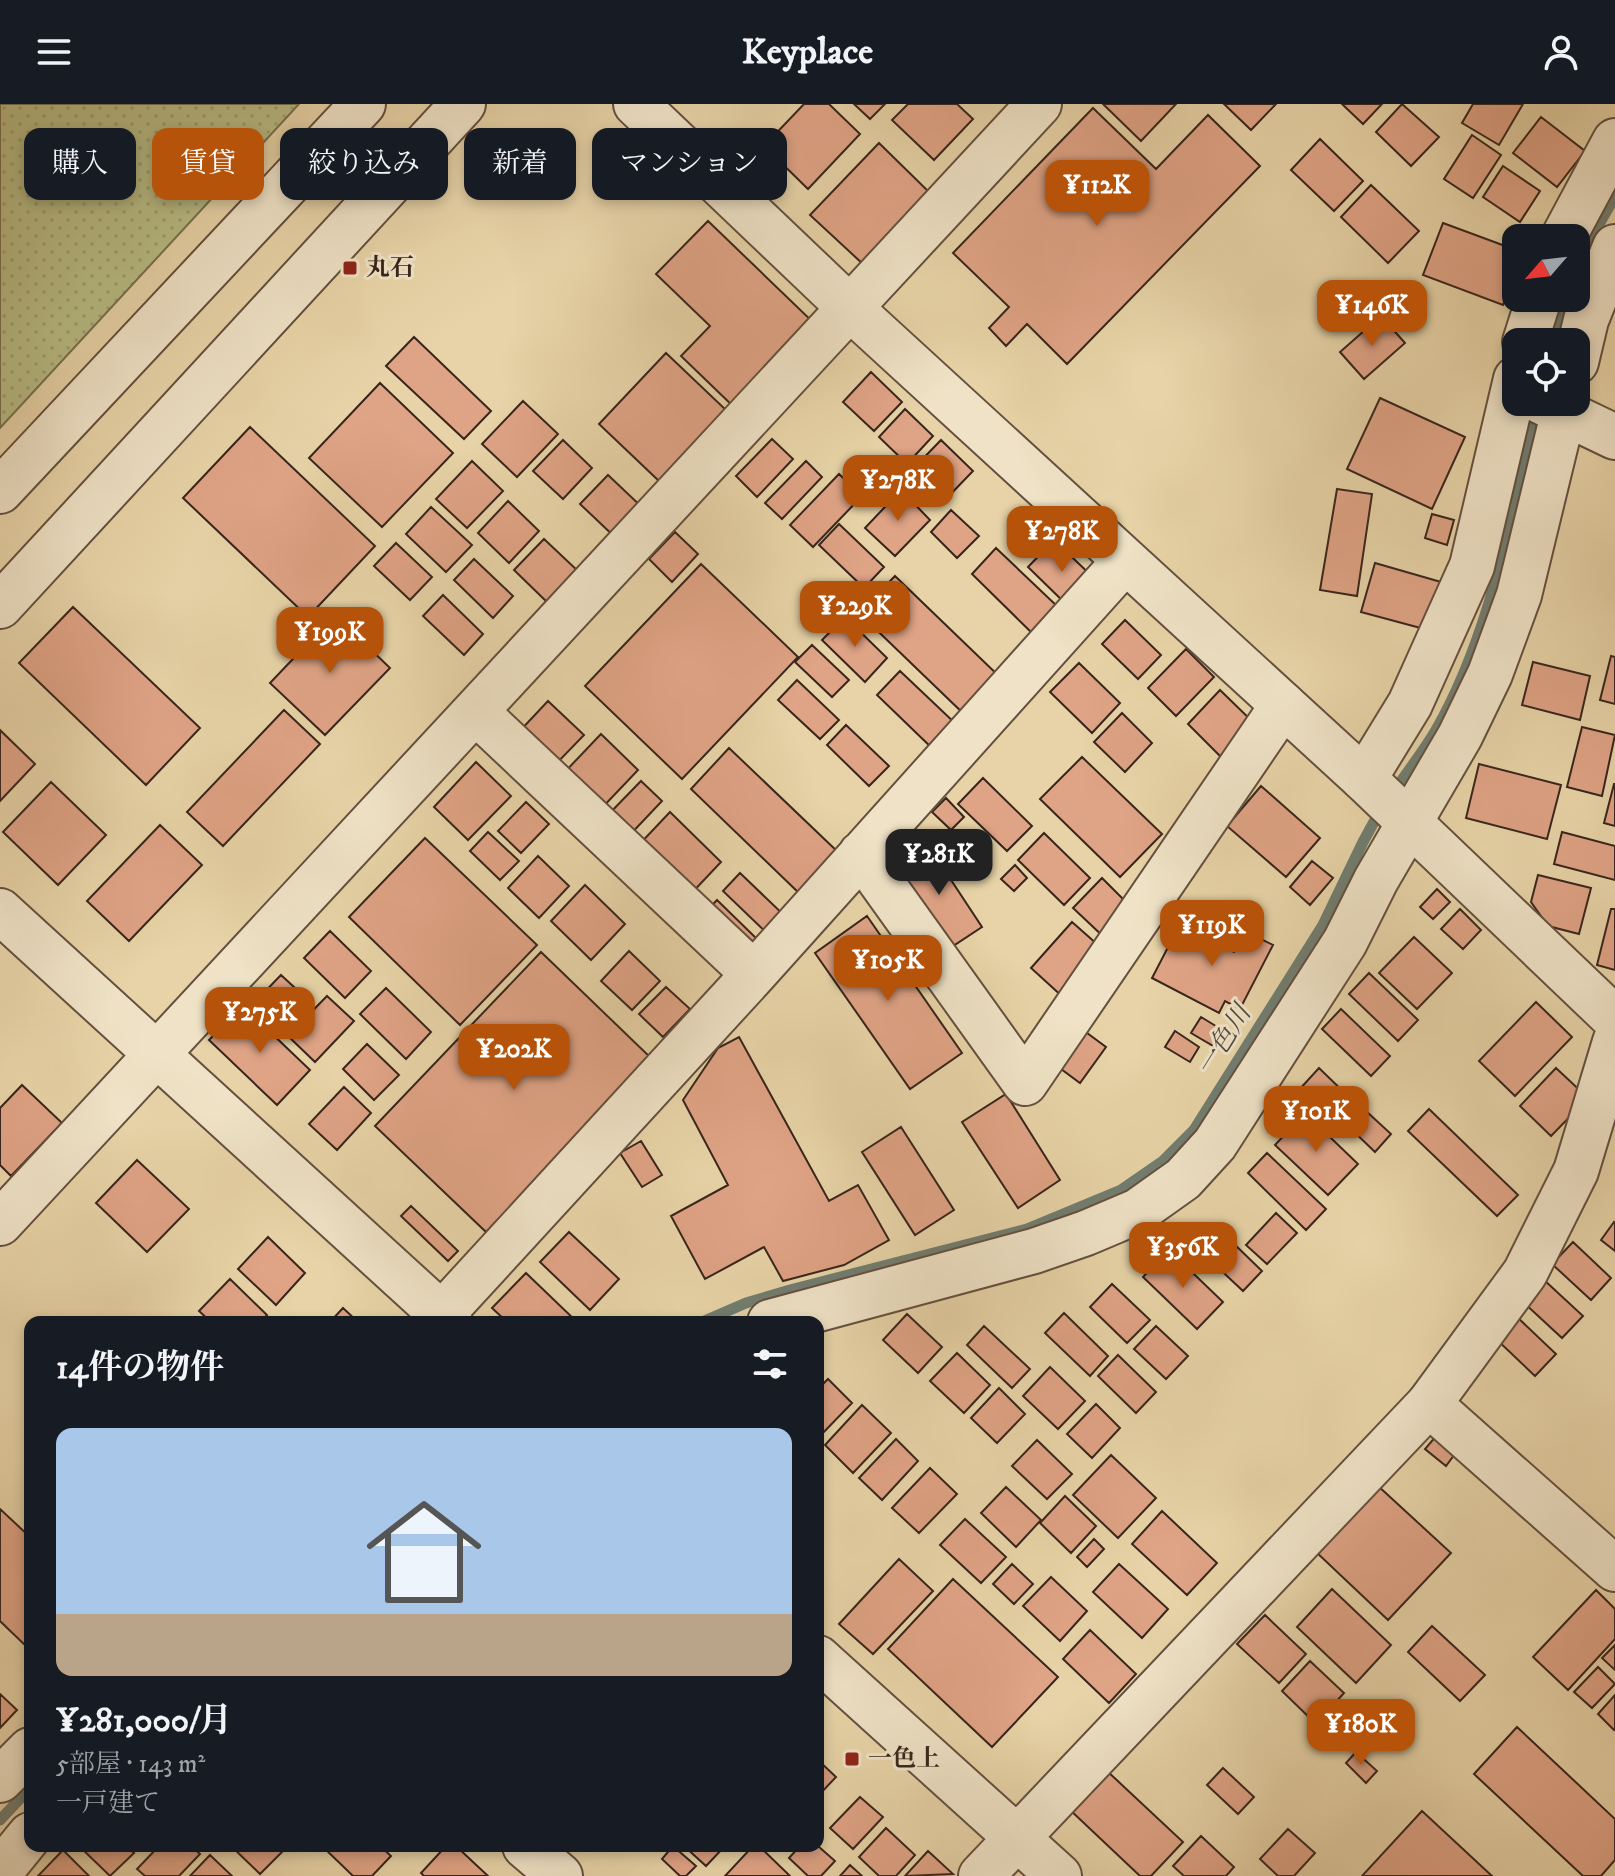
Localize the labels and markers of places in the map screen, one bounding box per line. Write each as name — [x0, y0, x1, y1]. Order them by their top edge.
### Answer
pin: ¥112K — [1041, 160, 1153, 228]
place label: 丸石 — [366, 253, 414, 283]
marker: 丸石 — [341, 259, 359, 277]
pin: ¥146K — [1316, 280, 1428, 348]
pin: ¥278K — [842, 455, 954, 523]
pin: ¥278K — [1006, 506, 1118, 574]
pin: ¥229K — [799, 581, 911, 649]
pin: ¥199K — [274, 607, 386, 675]
pin: ¥281K — [883, 829, 995, 897]
pin: ¥119K — [1156, 900, 1268, 968]
pin: ¥105K — [832, 935, 944, 1003]
pin: ¥275K — [204, 987, 316, 1055]
pin: ¥202K — [458, 1024, 570, 1092]
pin: ¥101K — [1260, 1086, 1372, 1154]
pin: ¥356K — [1127, 1222, 1239, 1290]
pin: ¥180K — [1305, 1699, 1417, 1767]
place label: 一色上 — [868, 1744, 940, 1774]
marker: 一色上 — [843, 1750, 861, 1768]

